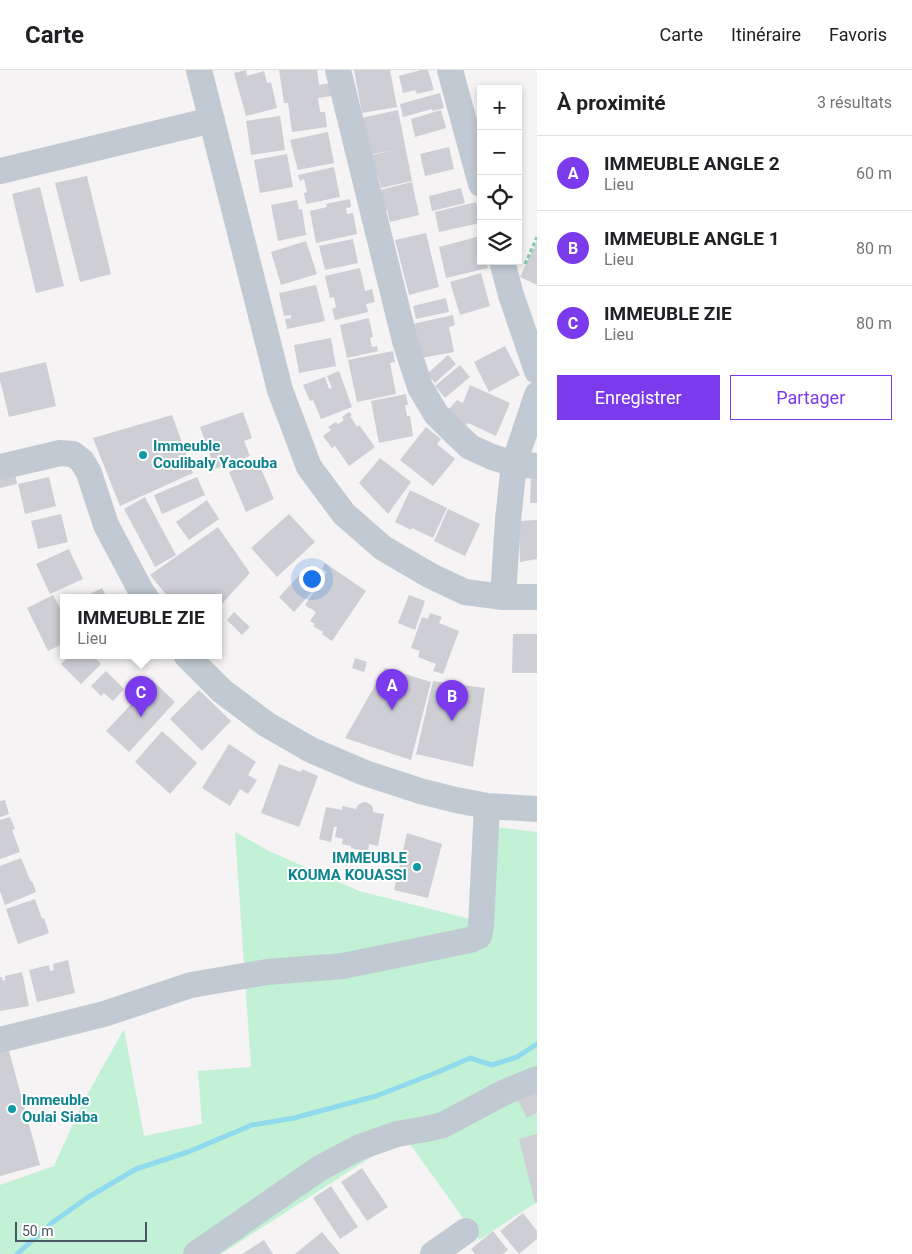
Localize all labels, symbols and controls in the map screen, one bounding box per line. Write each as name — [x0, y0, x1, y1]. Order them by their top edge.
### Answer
text: Carte — [25, 21, 84, 49]
text: Carte — [660, 24, 703, 45]
text: Itinéraire — [731, 24, 801, 45]
text: Favoris — [829, 24, 887, 45]
map controls — [477, 85, 522, 265]
button: + — [477, 85, 522, 130]
text: À proximité — [557, 91, 666, 115]
text: 3 résultats — [817, 93, 892, 112]
button: − — [477, 130, 522, 175]
text: IMMEUBLE ANGLE 2 — [604, 152, 780, 175]
text: A — [568, 164, 578, 183]
text: 60 m — [856, 164, 892, 183]
button: locate — [477, 175, 522, 220]
text: Lieu — [604, 175, 634, 194]
button: layers — [477, 220, 522, 265]
text: IMMEUBLE ANGLE 1 — [604, 227, 780, 250]
text: B — [568, 239, 578, 258]
text: 80 m — [856, 239, 892, 258]
text: Lieu — [604, 250, 634, 269]
text: IMMEUBLE ZIE — [604, 302, 732, 325]
text: C — [568, 314, 578, 333]
text: 80 m — [856, 314, 892, 333]
text: Lieu — [604, 325, 634, 344]
button: Enregistrer — [557, 375, 720, 420]
button: Partager — [730, 375, 892, 420]
place label: Immeuble Coulibaly Yacouba — [153, 437, 277, 472]
marker: Immeuble Coulibaly Yacouba — [137, 449, 149, 461]
your location — [299, 566, 325, 592]
popup — [60, 594, 222, 659]
text: IMMEUBLE ZIE — [77, 606, 205, 629]
text: Lieu — [77, 629, 107, 648]
pin: A — [376, 669, 408, 710]
pin: C — [125, 676, 157, 717]
pin: B — [436, 680, 468, 721]
place label: IMMEUBLE KOUMA KOUASSI — [288, 849, 408, 884]
marker: IMMEUBLE KOUMA KOUASSI — [411, 861, 423, 873]
place label: Immeuble Oulai Siaba — [22, 1091, 98, 1126]
marker: Immeuble Oulai Siaba — [6, 1103, 18, 1115]
scale bar — [15, 1219, 148, 1242]
text: 50 m — [22, 1223, 54, 1239]

